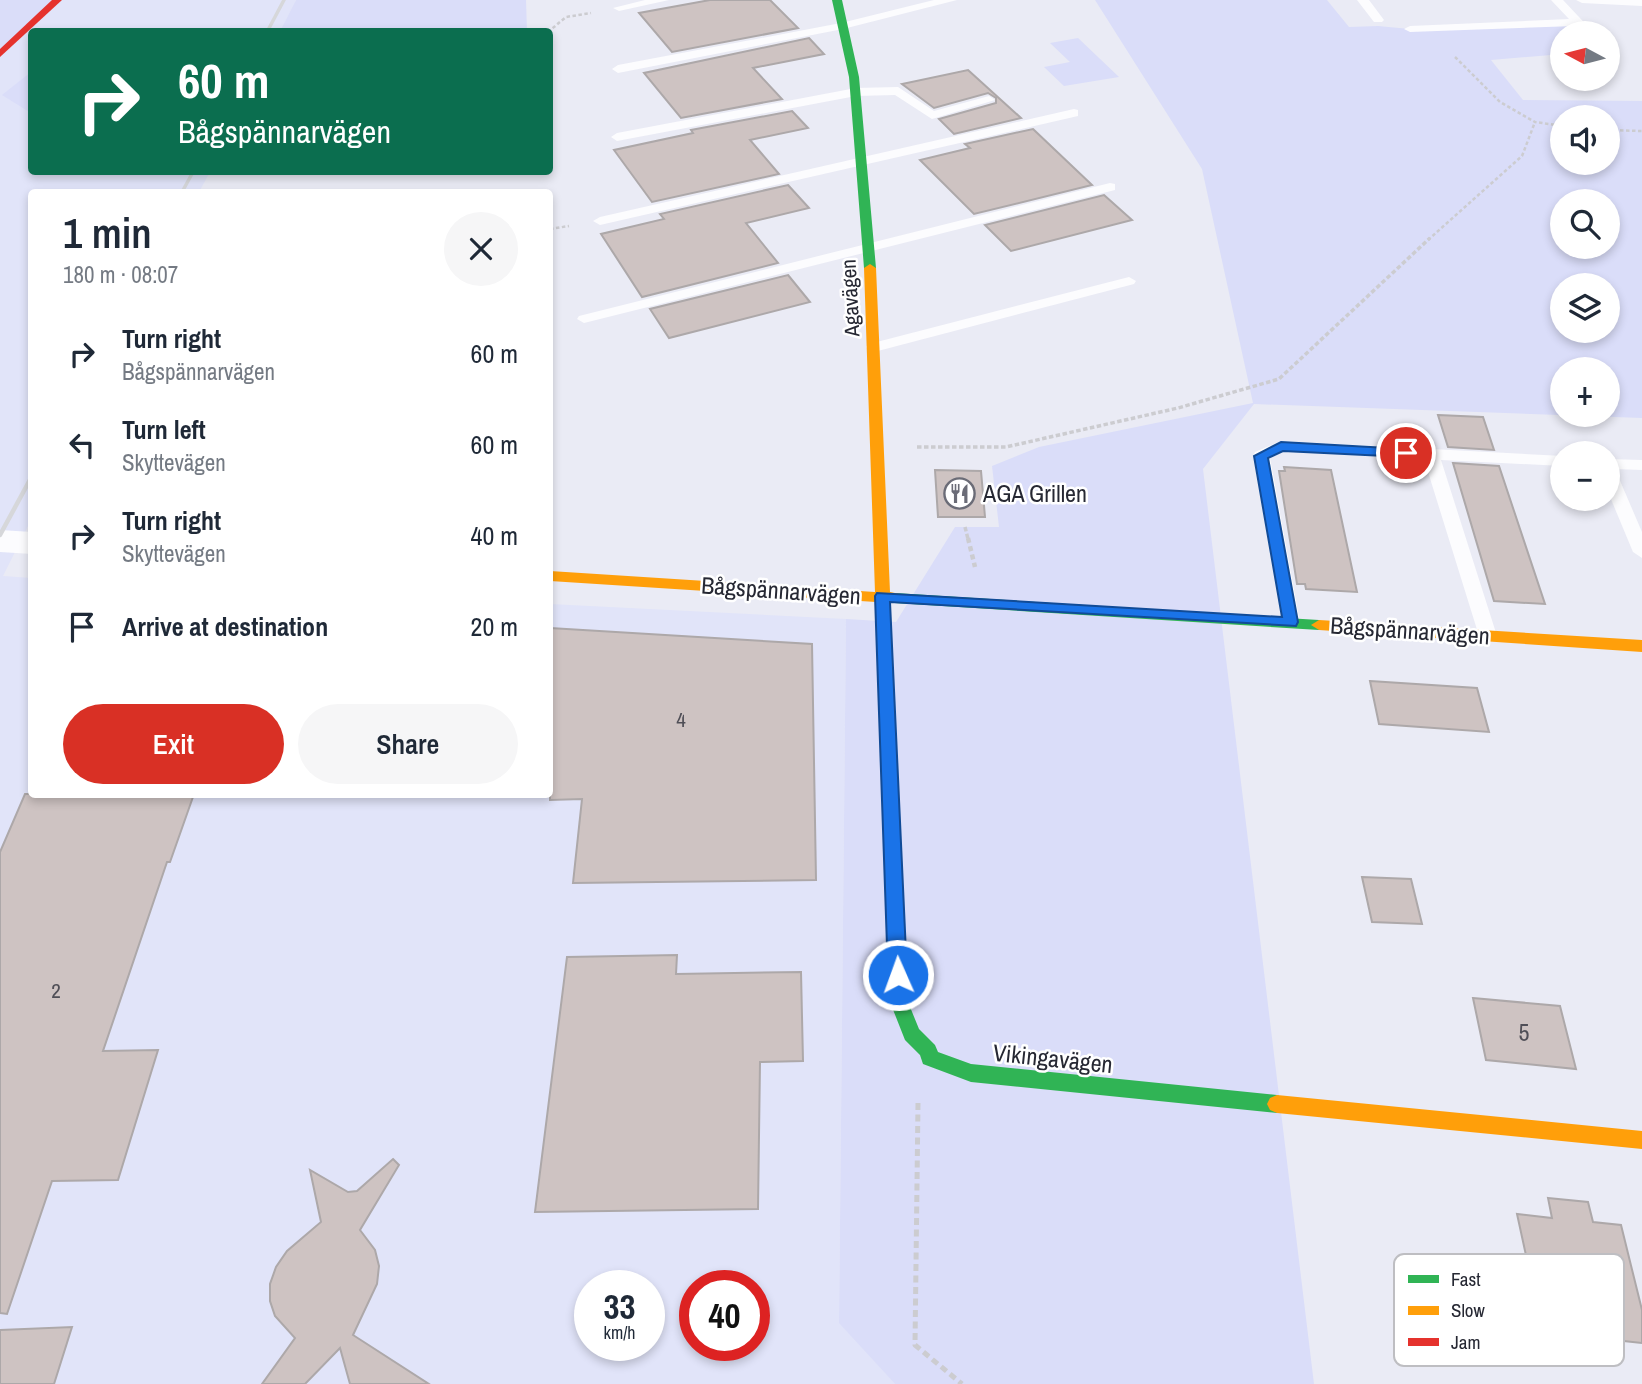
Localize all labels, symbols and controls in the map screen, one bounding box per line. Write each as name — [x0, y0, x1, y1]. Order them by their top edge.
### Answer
north arrow — [1550, 21, 1620, 91]
map controls — [1550, 21, 1620, 511]
text: 60 m — [178, 47, 270, 113]
icon: right — [63, 56, 154, 147]
button: sound — [1550, 105, 1620, 175]
text: Bågspännarvägen — [178, 110, 391, 153]
button: search — [1550, 189, 1620, 259]
text: 1 min — [63, 205, 152, 261]
button: close — [444, 212, 518, 286]
text: 180 m · 08:07 — [63, 259, 178, 290]
street label: Agavägen — [833, 259, 867, 338]
button: layers — [1550, 273, 1620, 343]
text: Turn right — [122, 321, 221, 356]
icon: right — [63, 335, 101, 373]
text: 60 m — [471, 336, 518, 371]
text: Bågspännarvägen — [122, 356, 275, 387]
button: + — [1550, 357, 1620, 427]
text: Turn left — [122, 412, 206, 447]
pin — [1376, 423, 1436, 483]
icon: left — [63, 426, 101, 464]
text: 60 m — [471, 427, 518, 462]
icon: arrive — [1387, 434, 1425, 472]
button: − — [1550, 441, 1620, 511]
text: Skyttevägen — [122, 447, 226, 478]
restaurant icon: AGA Grillen — [943, 476, 977, 510]
place label: AGA Grillen — [982, 477, 1087, 509]
text: Turn right — [122, 503, 221, 538]
icon: right — [63, 517, 101, 555]
text: 40 m — [471, 518, 518, 553]
text: Skyttevägen — [122, 538, 226, 569]
street label: Bågspännarvägen — [700, 568, 862, 612]
icon: arrive — [63, 608, 101, 646]
street label: Bågspännarvägen — [1329, 608, 1491, 652]
text: Arrive at destination — [122, 609, 328, 644]
text: 20 m — [471, 609, 518, 644]
button: Exit — [63, 704, 284, 784]
button: Share — [298, 704, 518, 784]
house number: 4 — [676, 705, 686, 734]
position arrow — [861, 938, 935, 1012]
house number: 2 — [51, 976, 61, 1005]
house number: 5 — [1519, 1016, 1530, 1048]
street label: Vikingavägen — [992, 1036, 1114, 1080]
legend — [1394, 1254, 1624, 1366]
text: Fast — [1451, 1266, 1481, 1292]
speed limit sign: 40 — [679, 1270, 770, 1361]
text: 33 — [604, 1283, 635, 1330]
text: Slow — [1451, 1297, 1486, 1323]
text: km/h — [604, 1320, 636, 1345]
text: Jam — [1451, 1329, 1480, 1355]

